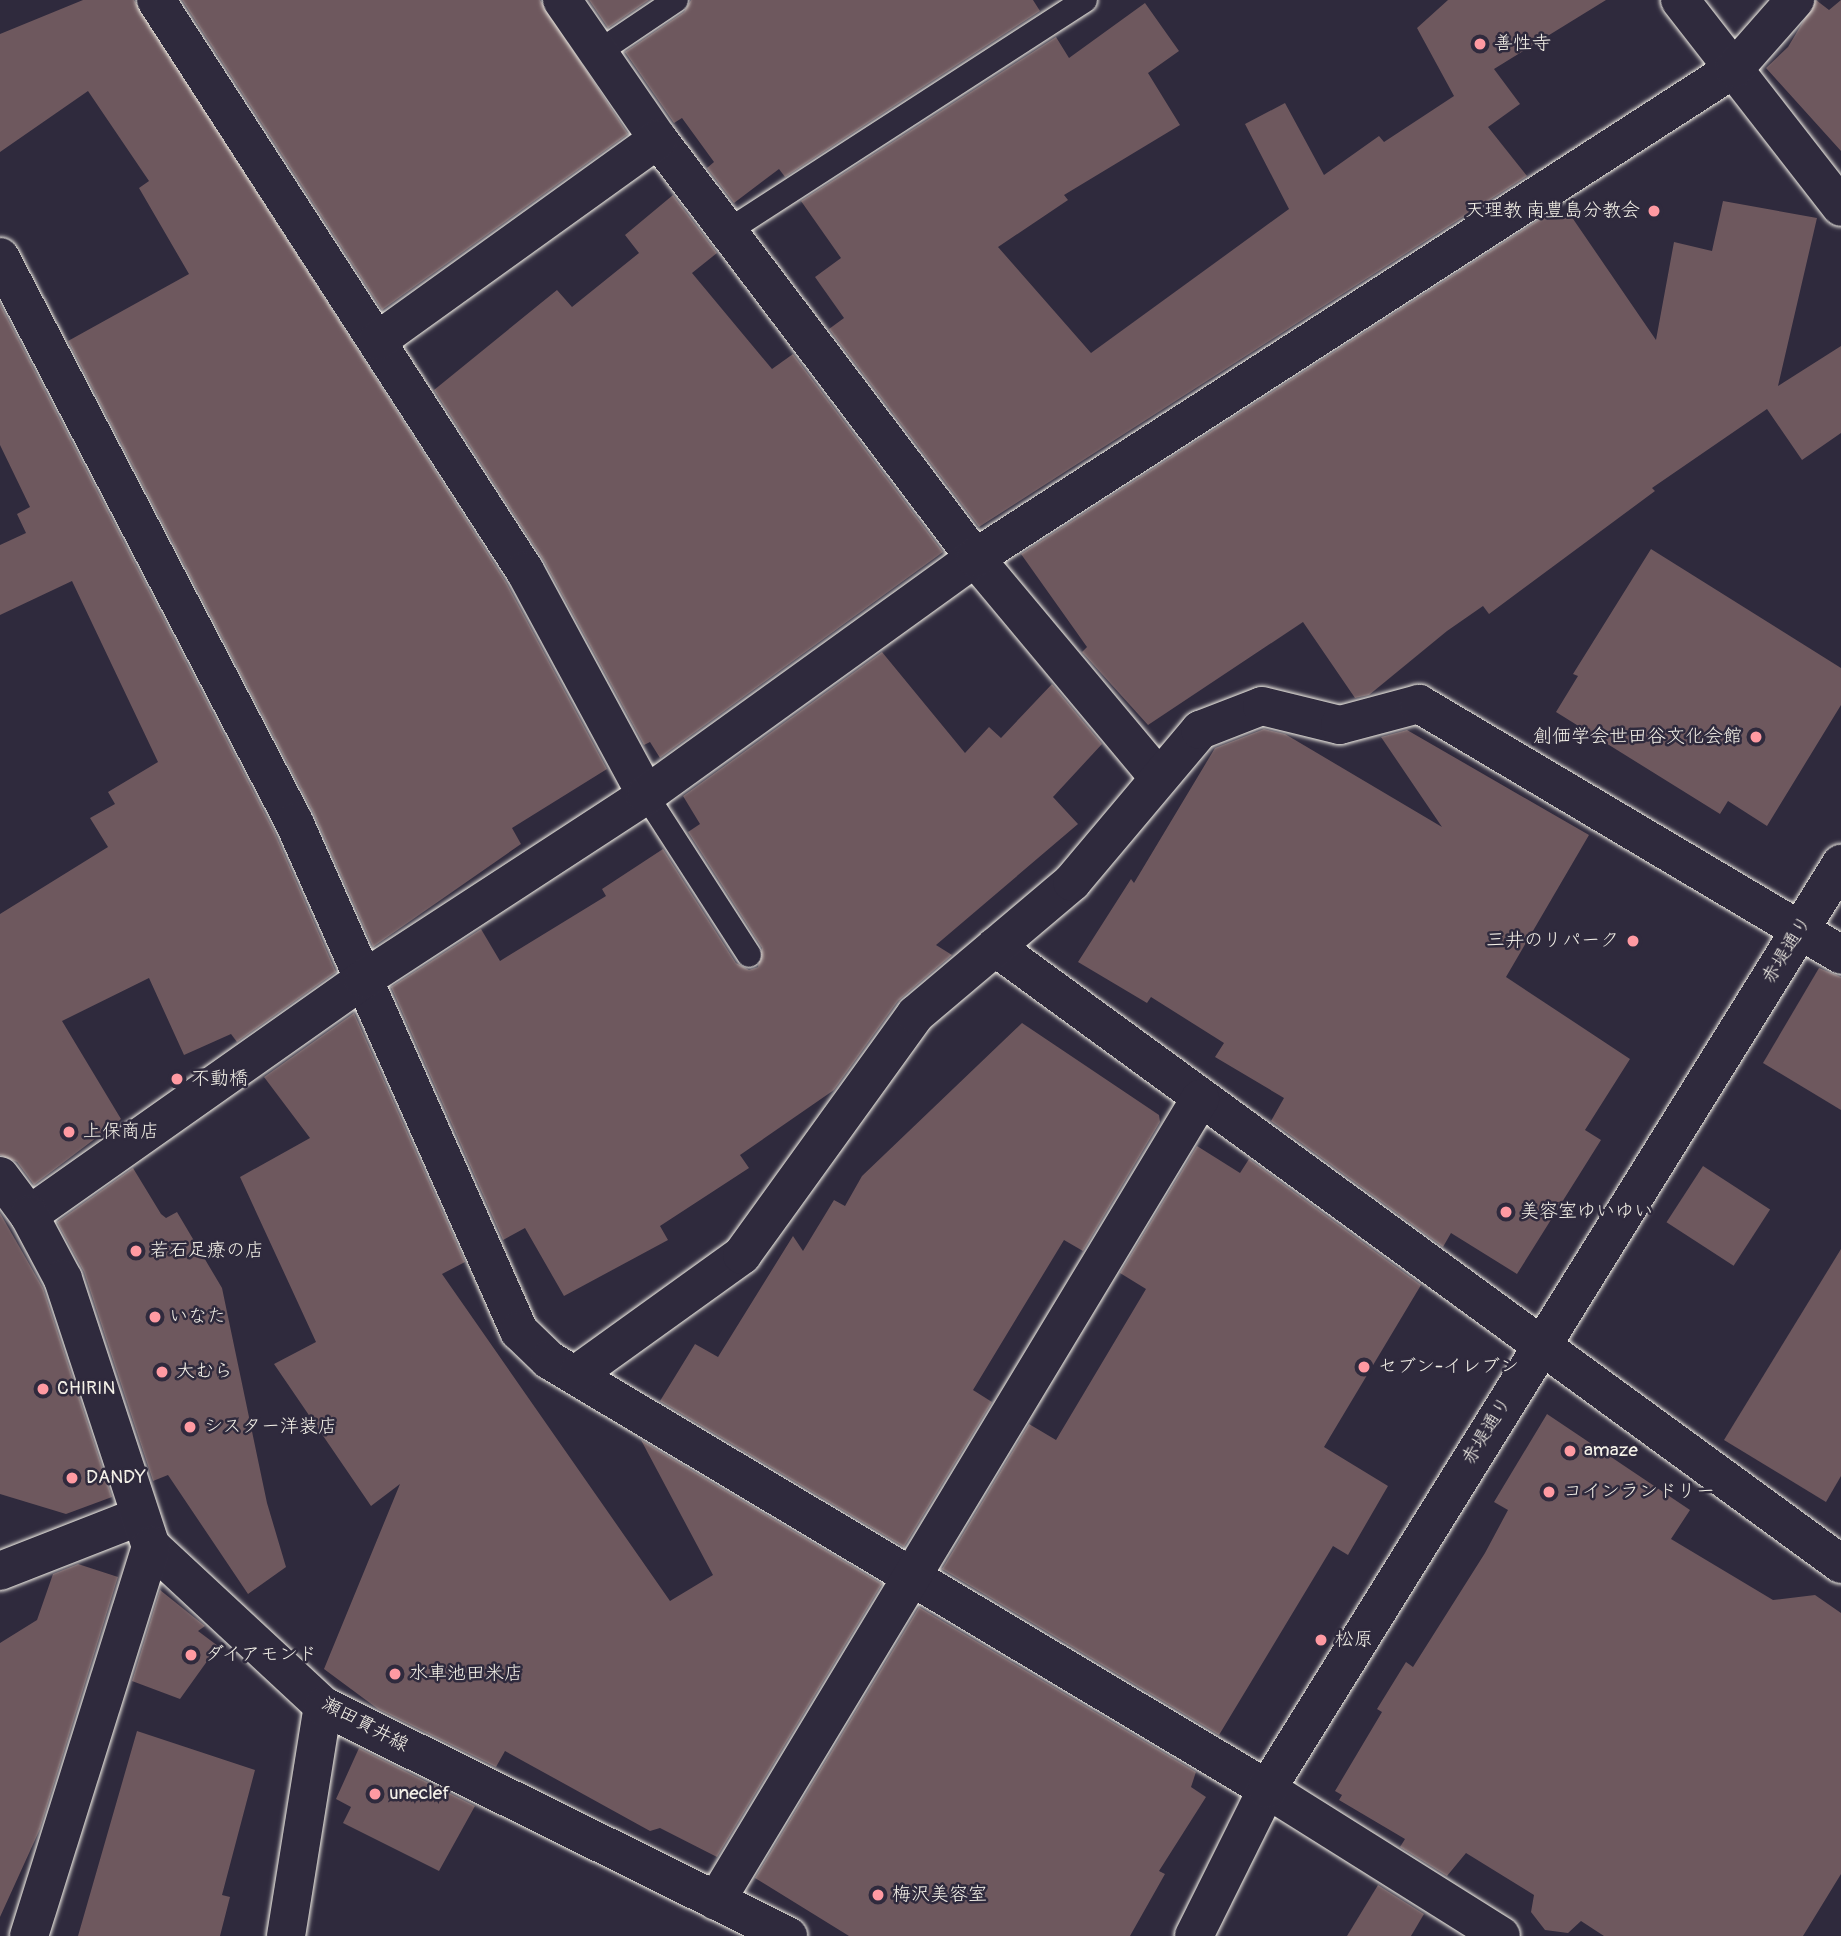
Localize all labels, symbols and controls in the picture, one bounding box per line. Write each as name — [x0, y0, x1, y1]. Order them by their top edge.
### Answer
place label: 善性寺 — [1494, 33, 1551, 55]
marker: 善性寺 — [1472, 36, 1488, 52]
place label: 天理教 南豊島分教会 — [1465, 200, 1640, 222]
marker: 天理教 南豊島分教会 — [1646, 203, 1662, 219]
place label: 創価学会世田谷文化会館 — [1533, 726, 1742, 748]
marker: 創価学会世田谷文化会館 — [1748, 729, 1764, 745]
street label: 赤堤通り — [1757, 912, 1817, 988]
place label: 三井のリパーク — [1486, 930, 1619, 952]
marker: 三井のリパーク — [1625, 933, 1641, 949]
place label: 不動橋 — [191, 1068, 248, 1090]
marker: 不動橋 — [169, 1071, 185, 1087]
place label: 上保商店 — [83, 1121, 159, 1143]
marker: 上保商店 — [61, 1124, 77, 1140]
place label: 美容室ゆいゆい — [1520, 1201, 1653, 1223]
marker: 美容室ゆいゆい — [1498, 1204, 1514, 1220]
place label: 若石足療の店 — [150, 1240, 264, 1262]
marker: 若石足療の店 — [128, 1243, 144, 1259]
place label: いなた — [169, 1306, 226, 1328]
marker: いなた — [147, 1309, 163, 1325]
place label: セブン-イレブン — [1378, 1356, 1519, 1378]
marker: セブン-イレブン — [1356, 1359, 1372, 1375]
place label: 大むら — [176, 1361, 233, 1383]
marker: 大むら — [154, 1364, 170, 1380]
place label: CHIRIN — [57, 1378, 115, 1400]
marker: CHIRIN — [35, 1381, 51, 1397]
street label: 赤堤通り — [1457, 1393, 1517, 1469]
place label: シスター洋装店 — [204, 1416, 337, 1438]
marker: シスター洋装店 — [182, 1419, 198, 1435]
place label: amaze — [1584, 1440, 1638, 1462]
marker: amaze — [1562, 1443, 1578, 1459]
place label: DANDY — [86, 1467, 146, 1489]
marker: DANDY — [64, 1470, 80, 1486]
place label: コインランドリー — [1563, 1481, 1715, 1503]
marker: コインランドリー — [1541, 1484, 1557, 1500]
place label: 松原 — [1335, 1629, 1373, 1651]
marker: 松原 — [1313, 1632, 1329, 1648]
place label: ダイアモンド — [205, 1644, 319, 1666]
marker: ダイアモンド — [183, 1647, 199, 1663]
place label: 水車池田米店 — [409, 1663, 523, 1685]
marker: 水車池田米店 — [387, 1666, 403, 1682]
street label: 瀬田貫井線 — [318, 1693, 412, 1757]
place label: uneclef — [389, 1783, 450, 1805]
marker: uneclef — [367, 1786, 383, 1802]
place label: 梅沢美容室 — [892, 1884, 987, 1906]
marker: 梅沢美容室 — [870, 1887, 886, 1903]

